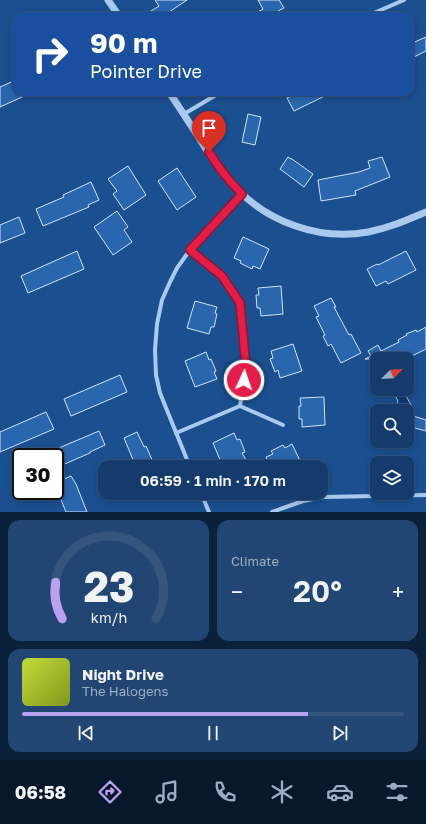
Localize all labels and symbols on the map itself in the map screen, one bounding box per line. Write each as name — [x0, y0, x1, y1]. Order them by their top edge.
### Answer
pin — [192, 111, 226, 152]
north arrow — [370, 352, 414, 396]
position arrow — [223, 359, 265, 401]
speed limit sign: 30 — [12, 448, 64, 500]

